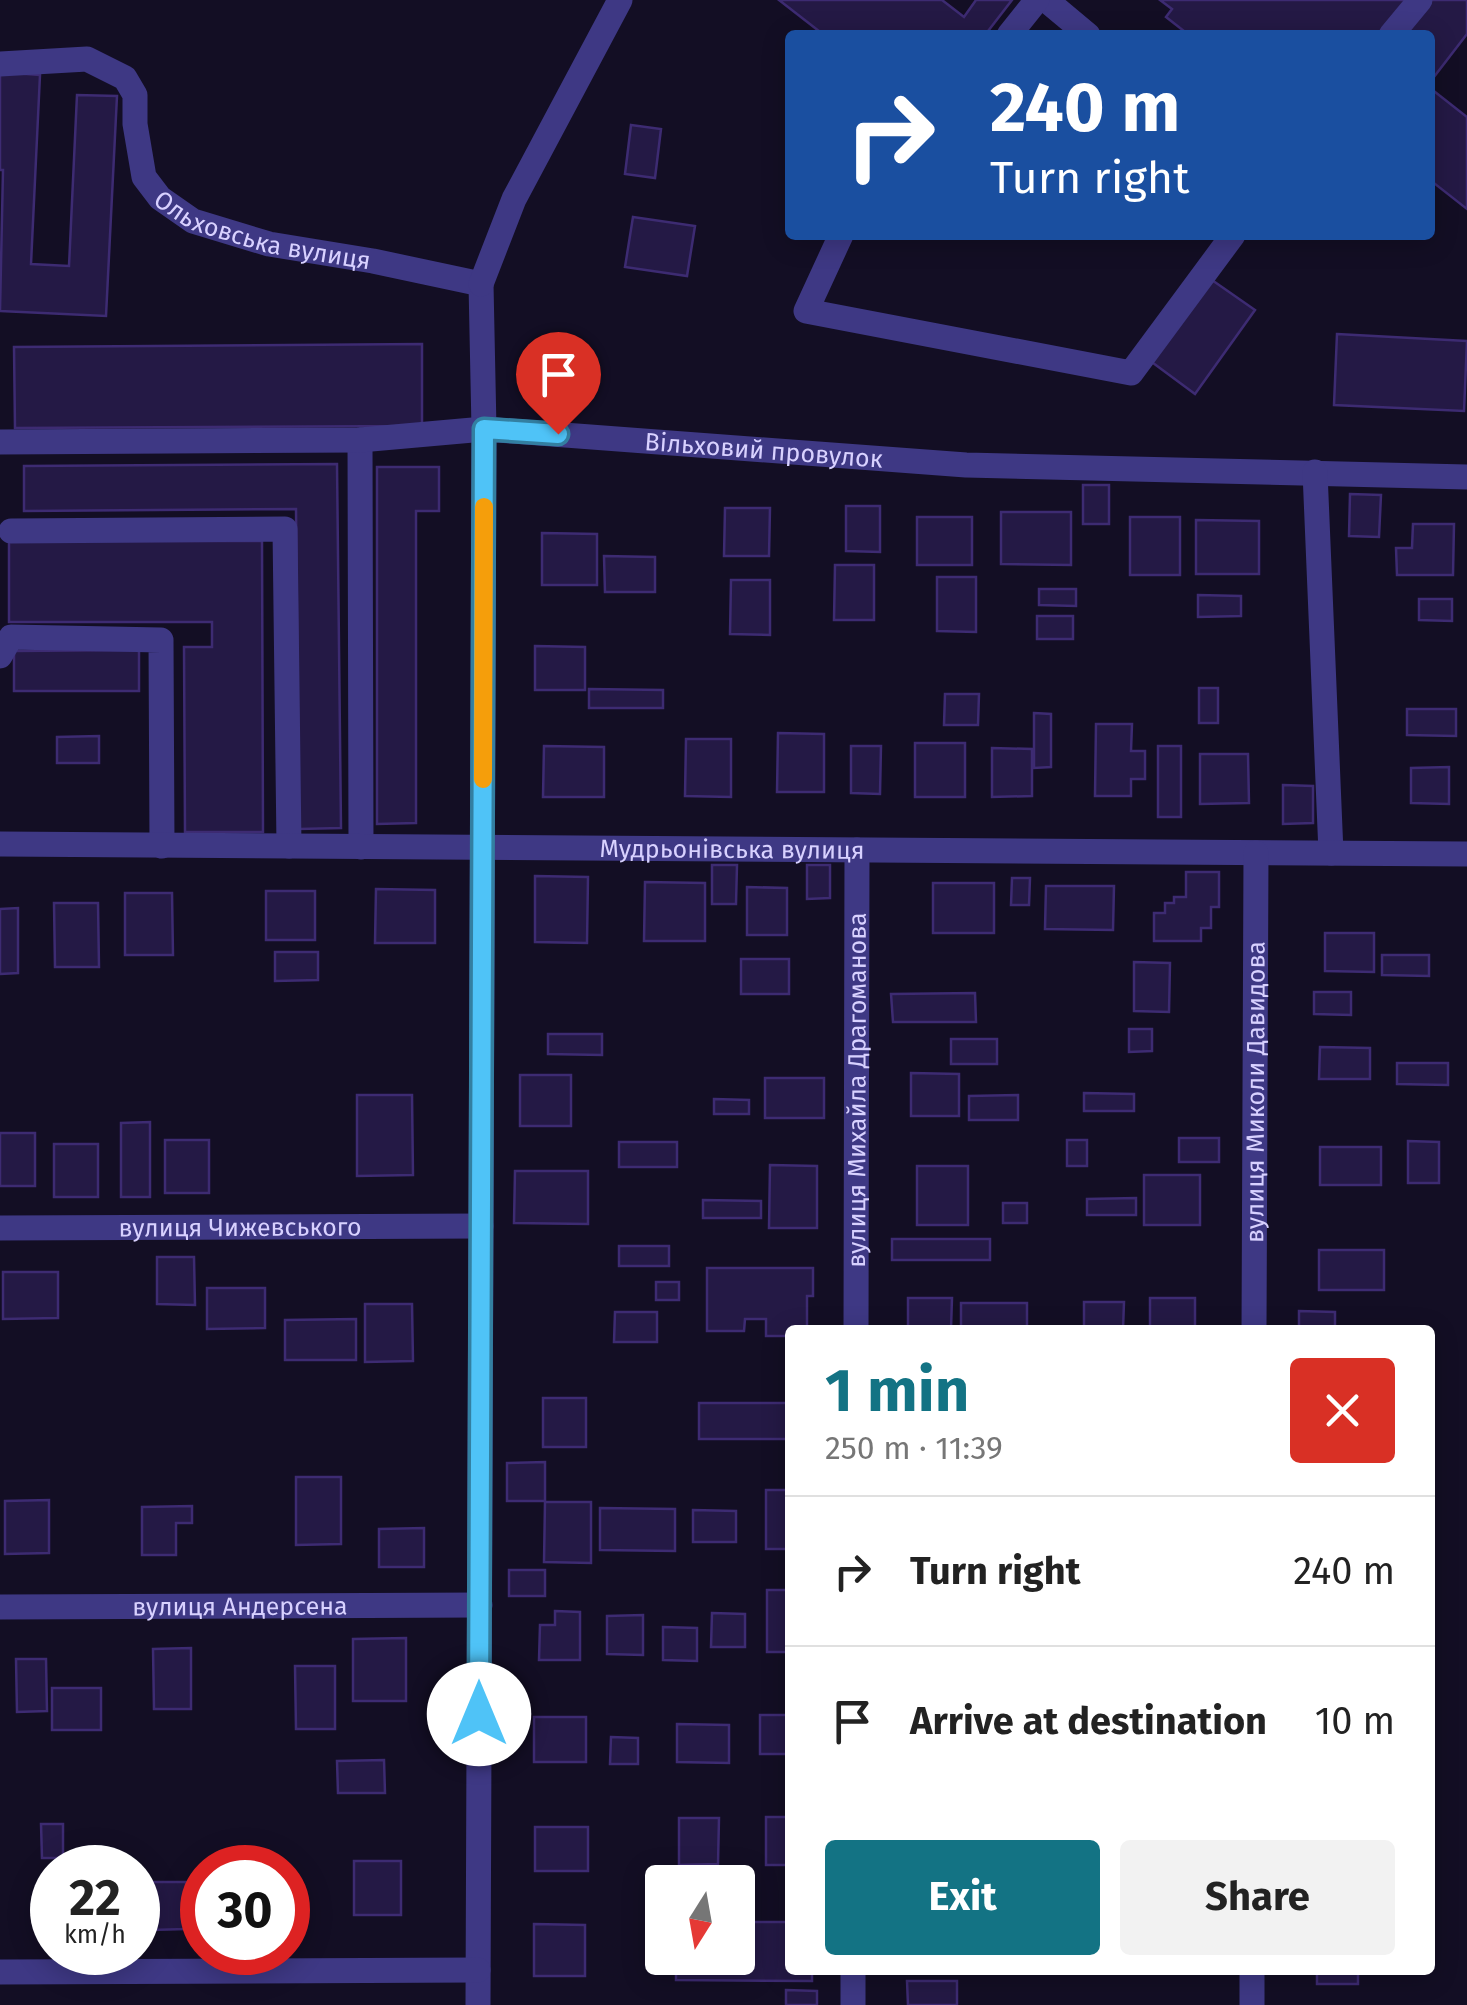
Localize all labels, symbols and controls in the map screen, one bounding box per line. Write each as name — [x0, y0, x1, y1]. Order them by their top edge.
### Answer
text: 240 m — [990, 66, 1180, 150]
icon: right — [825, 70, 955, 200]
text: Turn right — [990, 151, 1189, 205]
street label: Ольховська вулиця — [148, 184, 373, 276]
pin — [516, 332, 601, 435]
icon: arrive — [531, 347, 586, 402]
street label: Вільховий провулок — [643, 427, 884, 475]
street label: Мудрьонівська вулиця — [599, 834, 865, 866]
street label: вулиця Михайла Драгоманова — [842, 912, 873, 1268]
street label: вулиця Миколи Давидова — [1240, 941, 1272, 1243]
street label: вулиця Чижевського — [118, 1212, 362, 1244]
text: 1 min — [825, 1355, 969, 1427]
button: close — [1290, 1358, 1395, 1463]
text: 250 m · 11:39 — [825, 1429, 1003, 1467]
icon: right — [825, 1544, 880, 1599]
text: Turn right — [910, 1548, 1080, 1594]
text: 240 m — [1293, 1548, 1395, 1594]
street label: вулиця Андерсена — [132, 1592, 348, 1622]
position arrow — [427, 1662, 531, 1766]
icon: arrive — [825, 1694, 880, 1749]
text: Arrive at destination — [910, 1698, 1267, 1744]
text: 10 m — [1315, 1698, 1395, 1744]
button: Exit — [825, 1840, 1100, 1955]
button: Share — [1120, 1840, 1395, 1955]
speed limit sign: 30 — [180, 1845, 310, 1975]
north arrow — [645, 1865, 755, 1975]
map controls — [645, 1865, 755, 1975]
text: 22 — [69, 1868, 121, 1928]
text: km/h — [64, 1920, 126, 1950]

